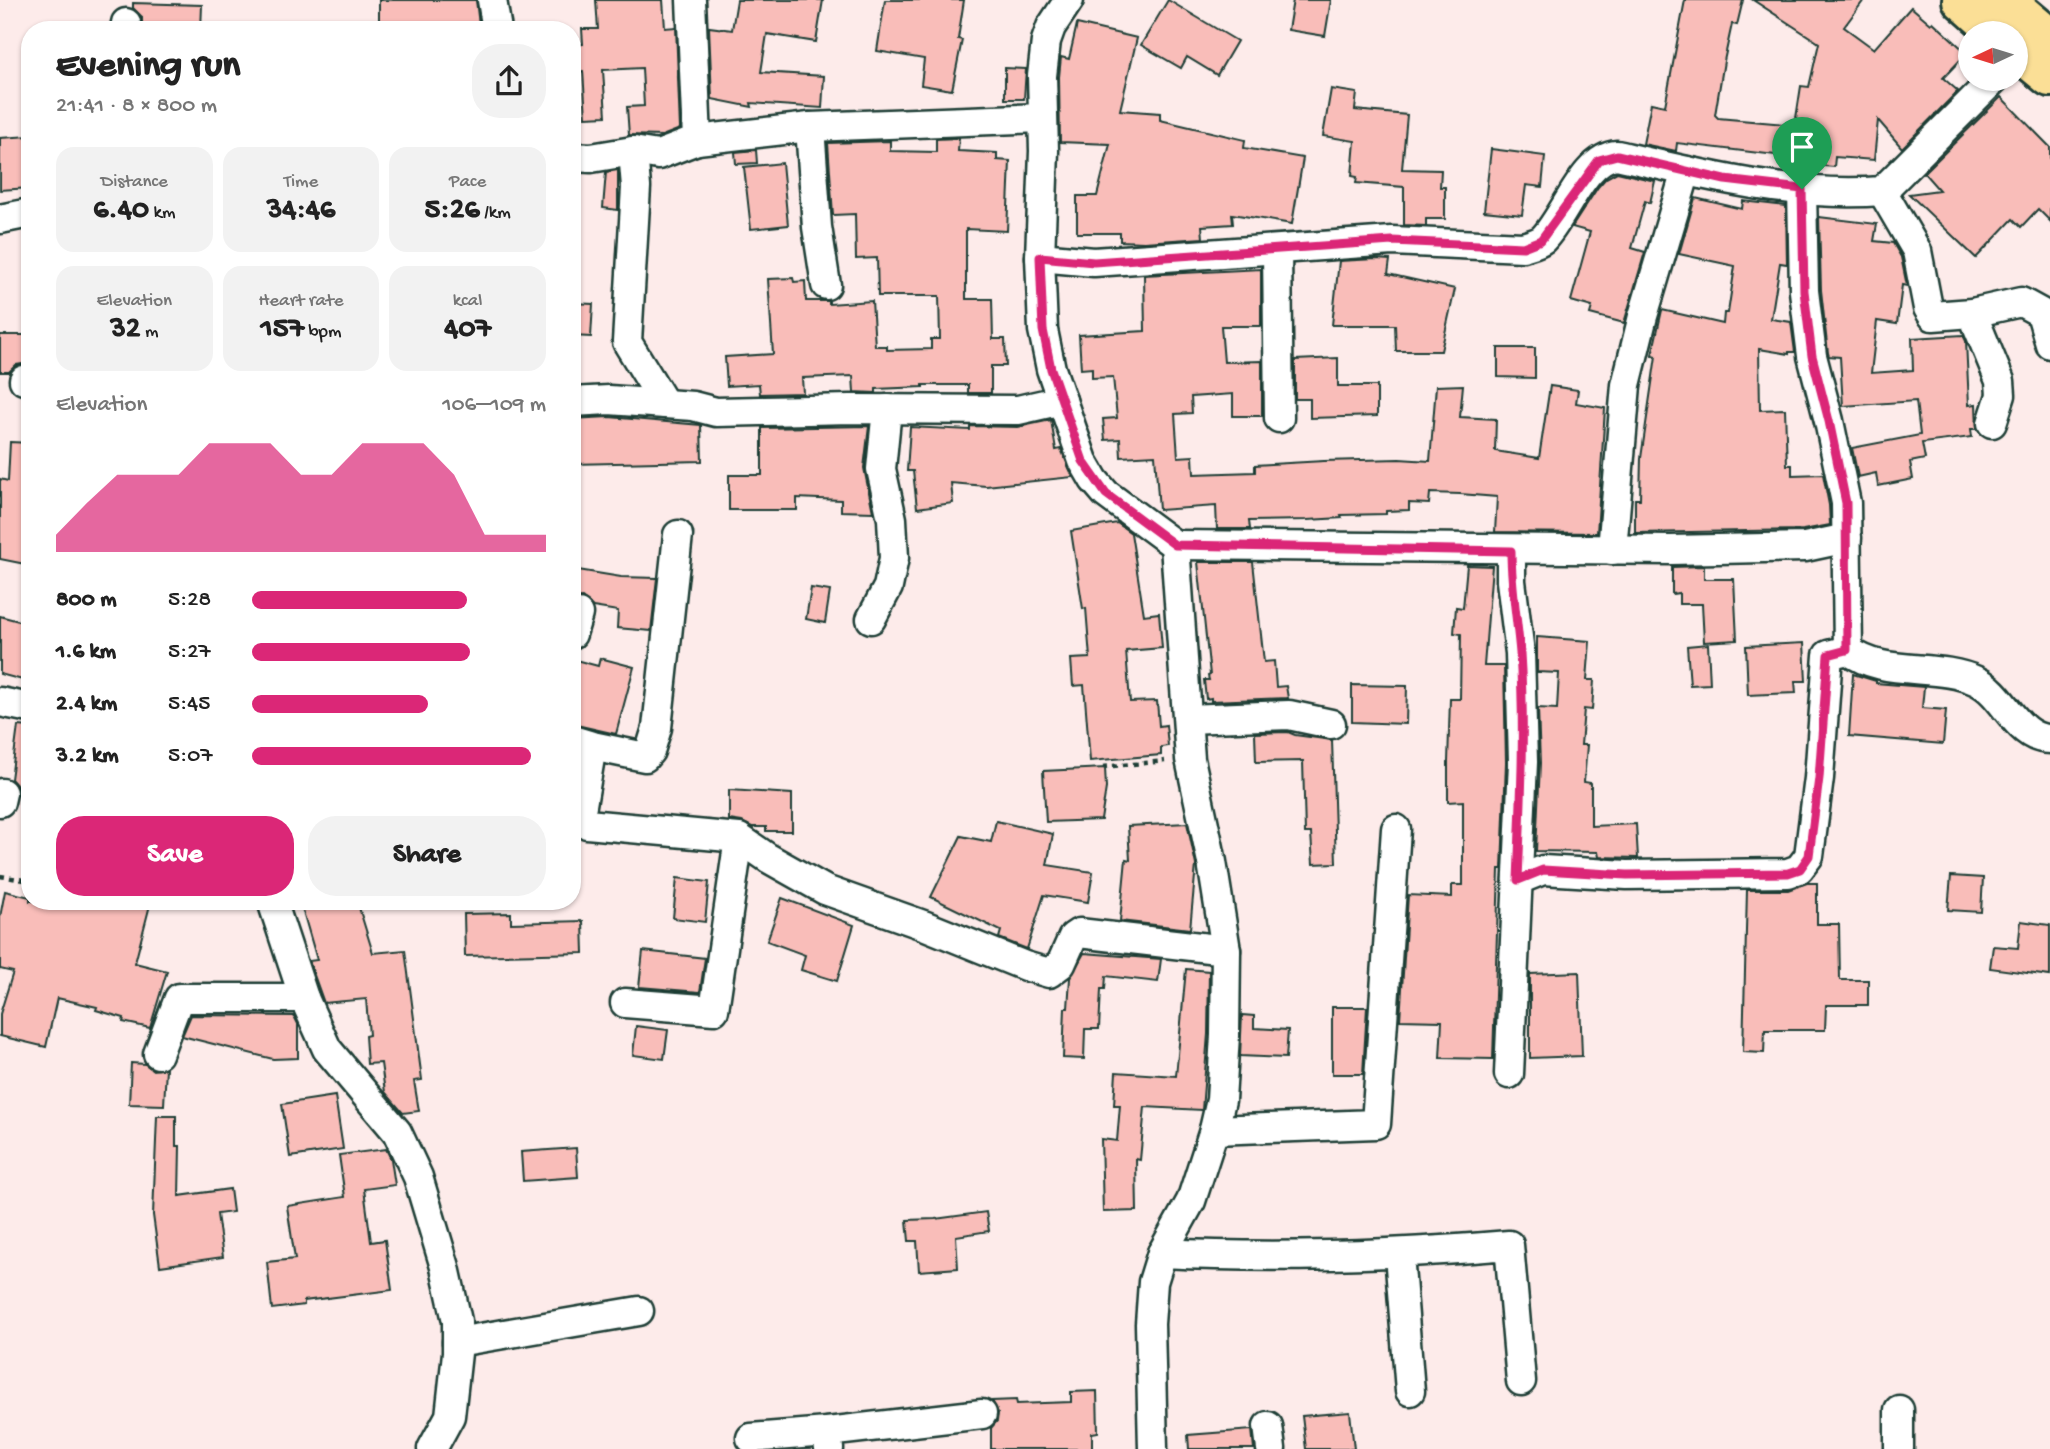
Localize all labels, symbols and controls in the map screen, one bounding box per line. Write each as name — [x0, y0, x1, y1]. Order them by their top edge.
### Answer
north arrow — [1958, 21, 2028, 91]
map controls — [1958, 21, 2028, 91]
button: share — [472, 44, 546, 118]
text: Evening run — [56, 45, 240, 89]
text: 21:41 · 8 × 800 m — [56, 93, 217, 120]
pin — [1772, 117, 1832, 189]
icon: arrive — [1783, 128, 1821, 166]
text: Distance — [101, 171, 168, 194]
text: Time — [284, 171, 318, 194]
text: Pace — [449, 171, 486, 194]
text: 6.40 — [93, 194, 149, 229]
text: 34:46 — [267, 194, 335, 229]
text: 5:26 — [425, 194, 480, 229]
text: km — [149, 202, 175, 225]
text: /km — [480, 202, 511, 225]
text: Elevation — [97, 290, 172, 313]
text: Heart rate — [258, 290, 344, 313]
text: kcal — [453, 290, 483, 313]
text: 32 — [110, 313, 140, 348]
text: 157 — [261, 313, 304, 348]
text: 407 — [444, 313, 491, 348]
text: m — [140, 321, 158, 344]
text: bpm — [304, 321, 341, 344]
text: Elevation — [56, 392, 147, 419]
text: 106–109 m — [442, 392, 546, 419]
text: 800 m — [56, 587, 117, 614]
text: 5:28 — [168, 587, 211, 614]
text: 1.6 km — [56, 639, 116, 666]
text: 5:27 — [168, 639, 211, 666]
text: 2.4 km — [56, 691, 117, 718]
text: 5:45 — [168, 691, 210, 718]
text: 3.2 km — [56, 743, 118, 770]
text: 5:07 — [168, 743, 212, 770]
button: Save — [56, 816, 294, 896]
button: Share — [308, 816, 546, 896]

